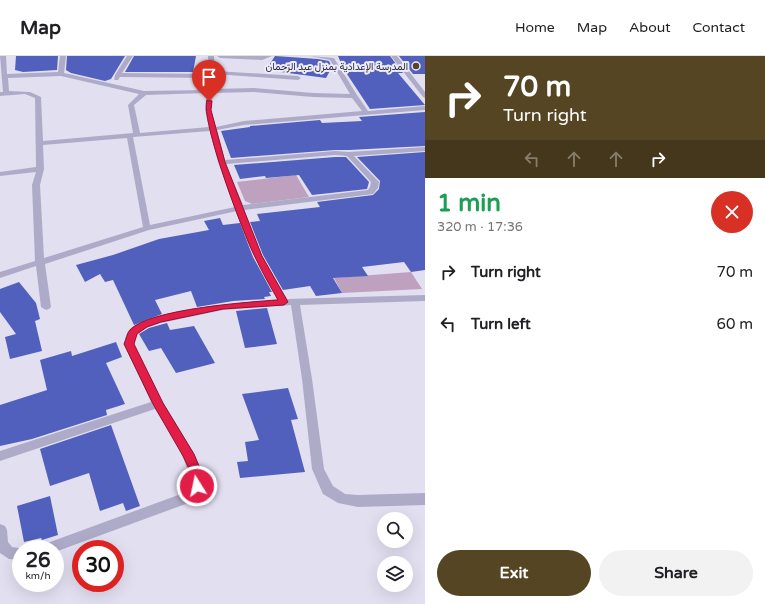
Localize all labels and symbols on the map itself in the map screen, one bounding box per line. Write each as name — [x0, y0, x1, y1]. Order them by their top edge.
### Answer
pin — [192, 60, 226, 101]
place label: المدرسة الإعدادية بمنزل عبد الرّحمان — [266, 61, 408, 73]
marker: المدرسة الإعدادية بمنزل عبد الرّحمان — [411, 61, 421, 71]
position arrow — [176, 465, 218, 507]
speed limit sign: 30 — [72, 540, 124, 592]

